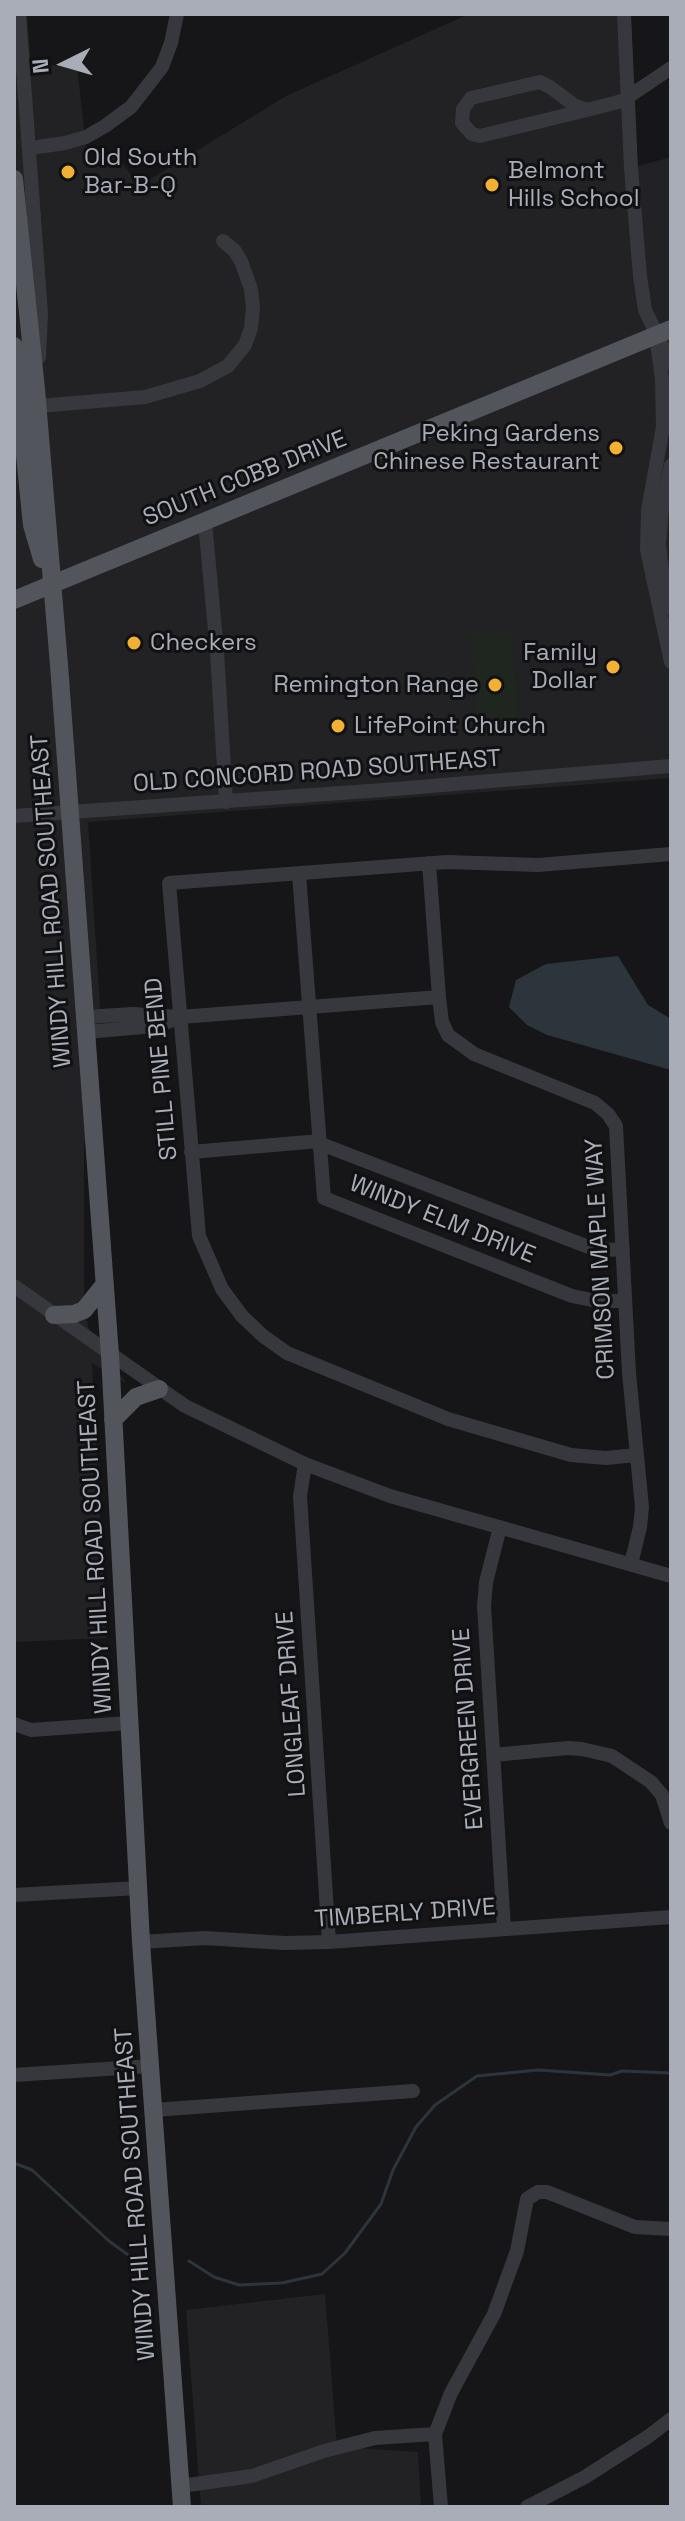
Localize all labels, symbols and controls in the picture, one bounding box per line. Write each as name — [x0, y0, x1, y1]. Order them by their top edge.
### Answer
north arrow — [24, 24, 104, 104]
text: N — [26, 58, 55, 75]
place label: Old South Bar-B-Q — [84, 144, 198, 200]
place label: Belmont Hills School — [508, 157, 640, 213]
marker: Old South Bar-B-Q — [59, 163, 77, 181]
marker: Belmont Hills School — [483, 176, 501, 194]
place label: Peking Gardens Chinese Restaurant — [373, 420, 600, 476]
street label: SOUTH COBB DRIVE — [139, 425, 351, 533]
marker: Peking Gardens Chinese Restaurant — [607, 439, 625, 457]
place label: Checkers — [150, 629, 257, 657]
marker: Checkers — [125, 634, 143, 652]
place label: Family Dollar — [523, 639, 597, 695]
marker: Family Dollar — [604, 658, 622, 676]
place label: Remington Range — [273, 671, 479, 699]
marker: Remington Range — [486, 676, 504, 694]
place label: LifePoint Church — [354, 712, 546, 740]
marker: LifePoint Church — [329, 717, 347, 735]
street label: WINDY HILL ROAD SOUTHEAST — [26, 733, 78, 1069]
street label: OLD CONCORD ROAD SOUTHEAST — [132, 745, 502, 799]
street label: STILL PINE BEND — [140, 976, 184, 1162]
street label: CRIMSON MAPLE WAY — [580, 1138, 622, 1380]
street label: WINDY ELM DRIVE — [345, 1170, 539, 1270]
street label: WINDY HILL ROAD SOUTHEAST — [73, 1379, 119, 1715]
street label: LONGLEAF DRIVE — [271, 1610, 313, 1798]
street label: EVERGREEN DRIVE — [448, 1627, 490, 1831]
street label: TIMBERLY DRIVE — [313, 1893, 497, 1935]
street label: WINDY HILL ROAD SOUTHEAST — [110, 2026, 162, 2362]

